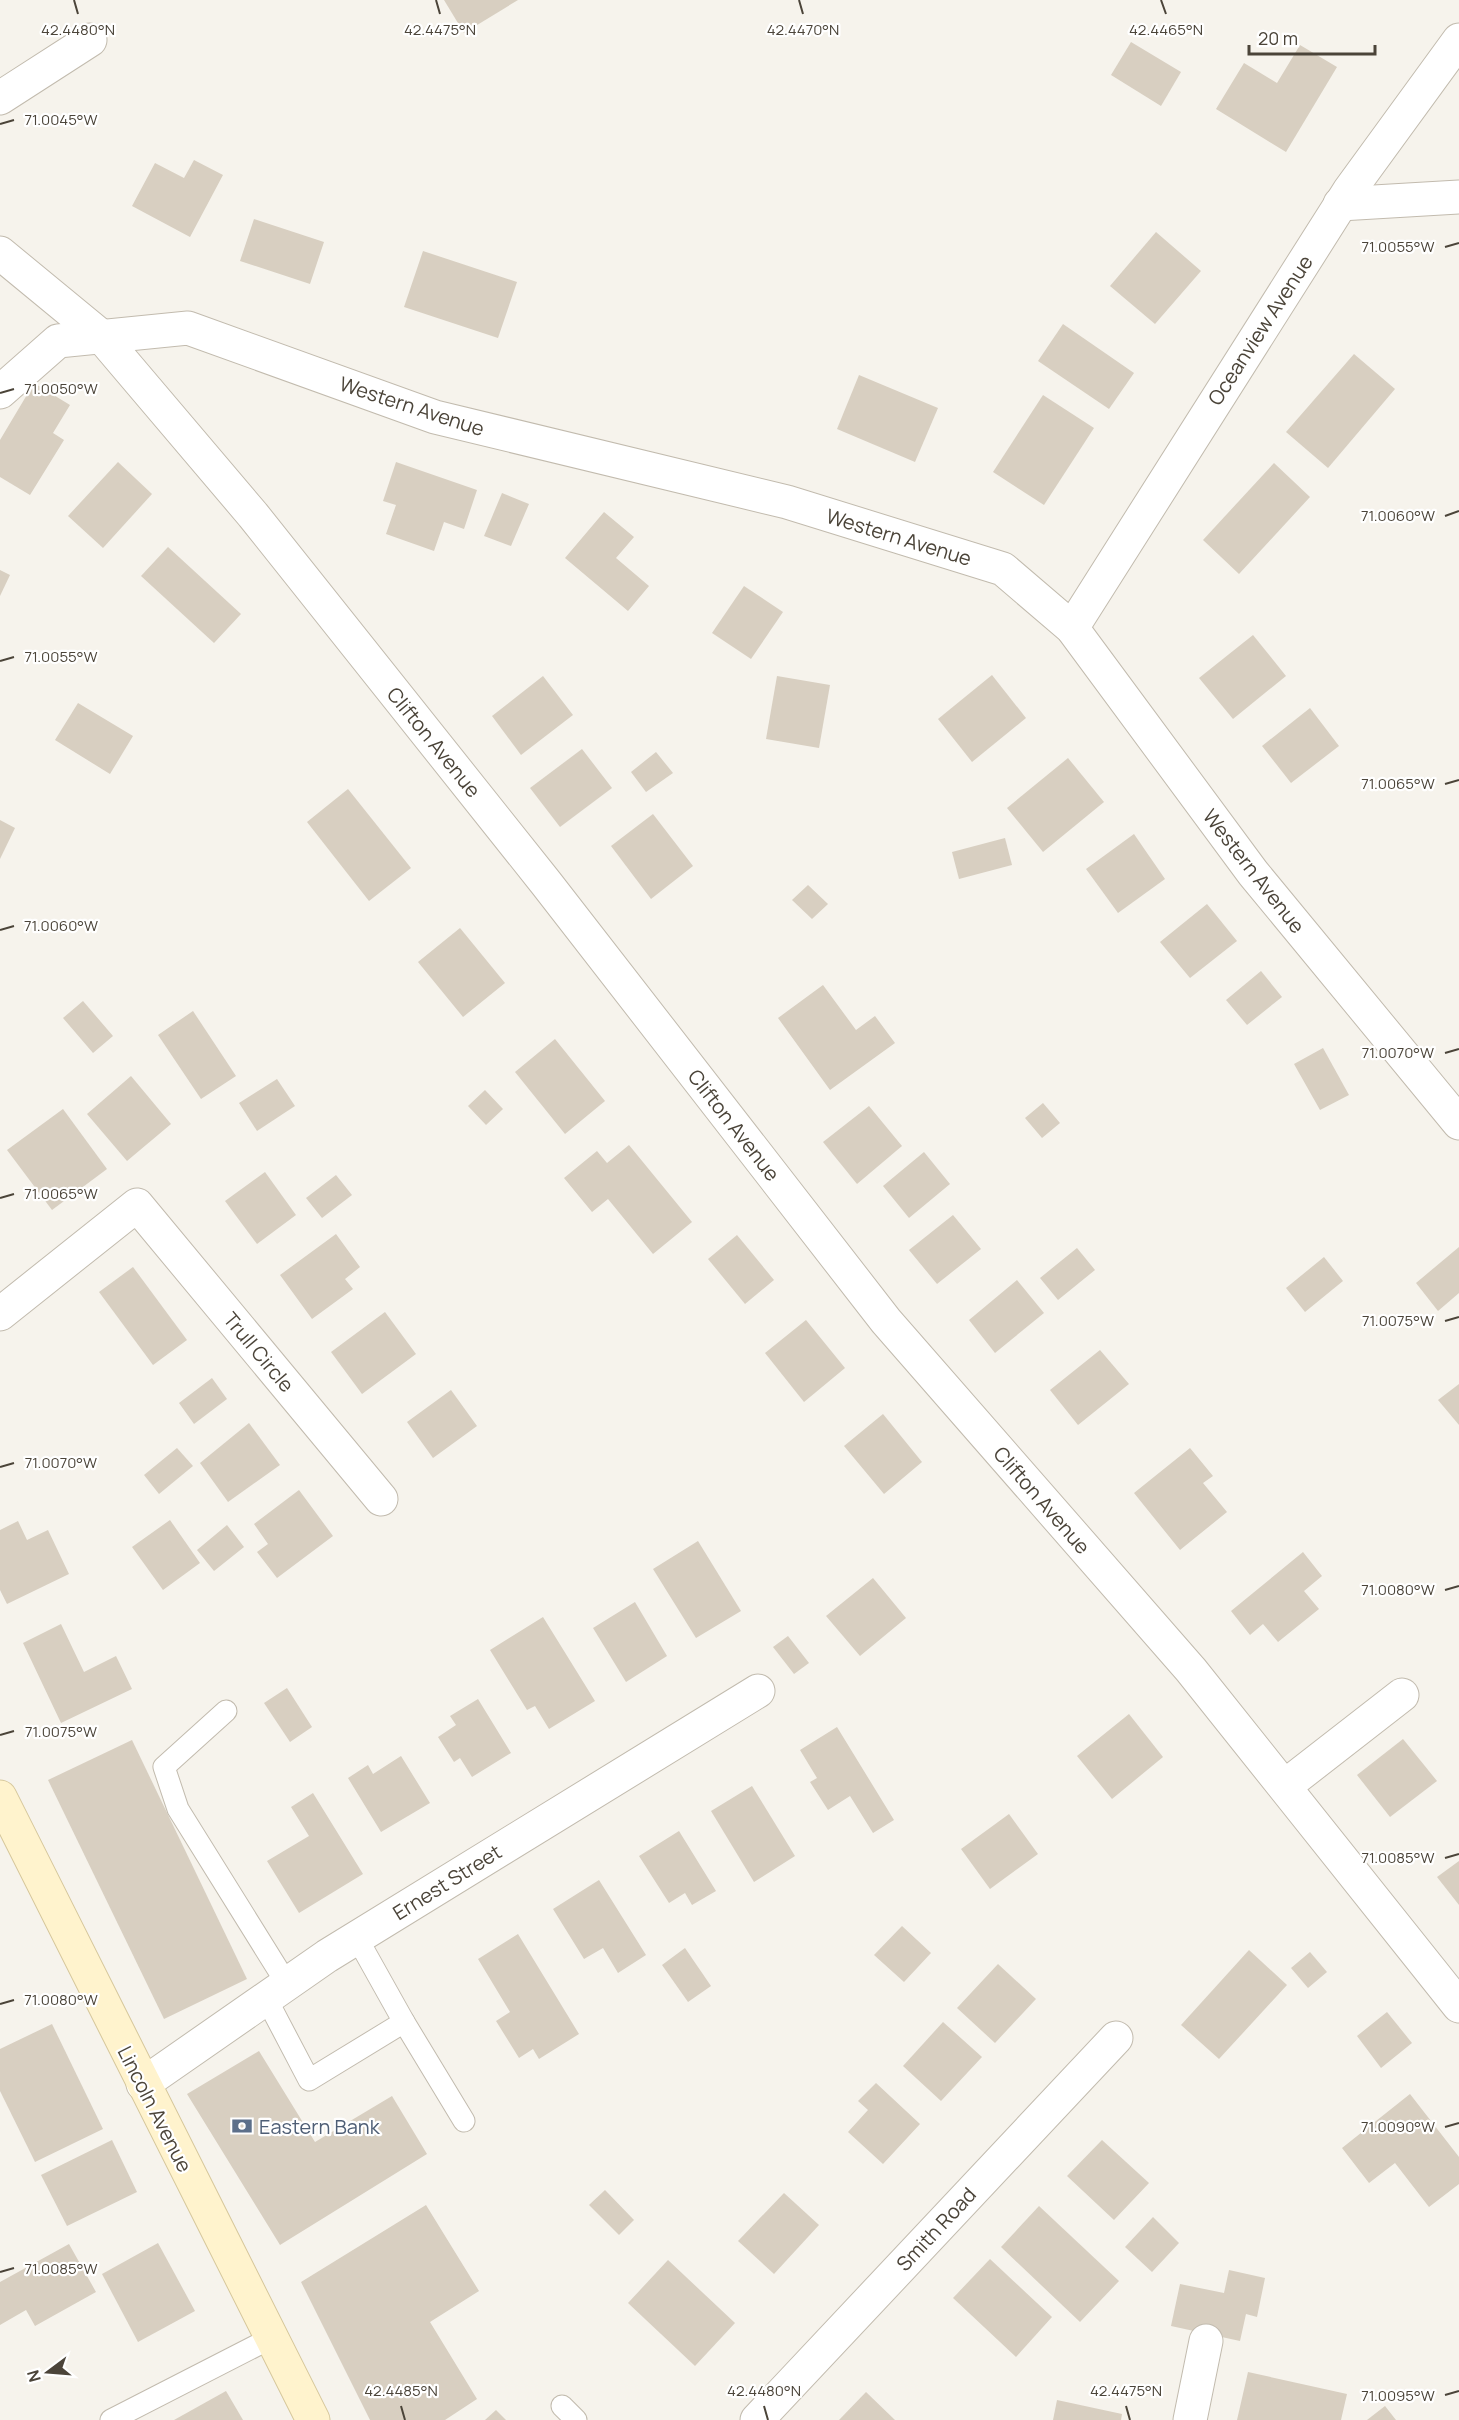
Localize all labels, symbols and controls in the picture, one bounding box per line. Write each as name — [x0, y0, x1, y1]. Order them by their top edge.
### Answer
scale bar — [1249, 18, 1375, 56]
text: 42.4480°N — [41, 19, 115, 40]
text: 42.4475°N — [404, 19, 476, 40]
text: 42.4470°N — [767, 19, 839, 40]
text: 42.4465°N — [1129, 19, 1203, 40]
text: 20 m — [1258, 26, 1298, 50]
text: 71.0045°W — [24, 109, 98, 130]
text: 71.0055°W — [1362, 236, 1435, 257]
street label: Oceanview Avenue — [1201, 250, 1319, 410]
street label: Western Avenue — [336, 370, 488, 442]
text: 71.0050°W — [24, 378, 98, 399]
street label: Western Avenue — [823, 502, 975, 572]
text: 71.0060°W — [1361, 505, 1435, 526]
text: 71.0055°W — [25, 646, 98, 667]
street label: Clifton Avenue — [381, 681, 487, 803]
text: 71.0065°W — [1361, 773, 1435, 794]
street label: Western Avenue — [1197, 803, 1311, 939]
text: 71.0060°W — [24, 915, 98, 936]
text: 71.0070°W — [1362, 1042, 1434, 1063]
street label: Clifton Avenue — [682, 1064, 786, 1186]
text: 71.0065°W — [24, 1183, 98, 1204]
street label: Trull Circle — [218, 1306, 300, 1398]
text: 71.0075°W — [1362, 1310, 1434, 1331]
street label: Clifton Avenue — [988, 1440, 1096, 1560]
text: 71.0070°W — [25, 1452, 97, 1473]
text: 71.0080°W — [1361, 1579, 1435, 1600]
text: 71.0075°W — [25, 1721, 97, 1742]
street label: Ernest Street — [388, 1838, 506, 1926]
text: 71.0085°W — [1361, 1847, 1435, 1868]
text: 71.0080°W — [24, 1989, 98, 2010]
street label: Lincoln Avenue — [112, 2041, 198, 2177]
place label: Eastern Bank — [259, 2113, 381, 2140]
bank icon: Eastern Bank — [230, 2114, 254, 2138]
text: 71.0090°W — [1361, 2116, 1435, 2137]
street label: Smith Road — [890, 2181, 982, 2277]
text: 71.0085°W — [24, 2258, 98, 2279]
north arrow — [18, 2342, 78, 2402]
text: N — [21, 2368, 46, 2385]
text: 42.4485°N — [364, 2380, 438, 2401]
text: 42.4480°N — [727, 2380, 801, 2401]
text: 42.4475°N — [1090, 2380, 1162, 2401]
text: 71.0095°W — [1361, 2385, 1435, 2406]

